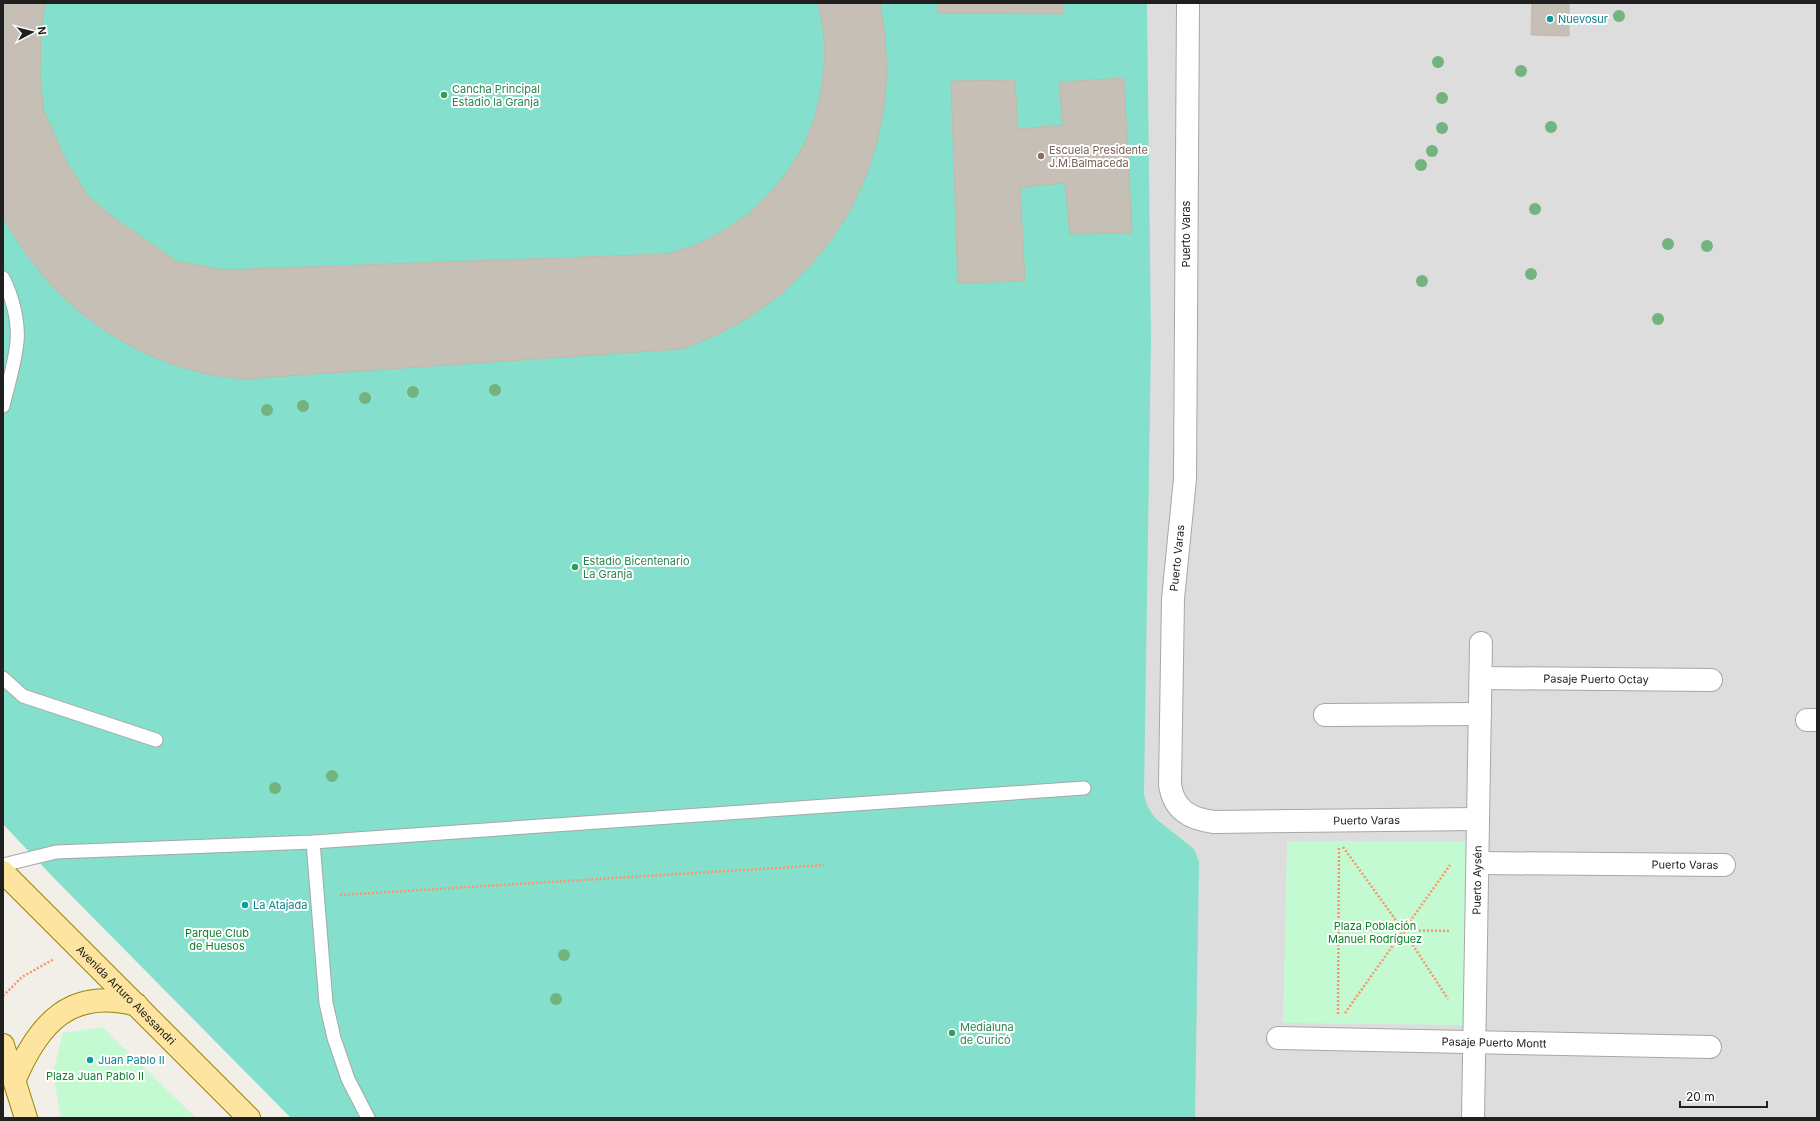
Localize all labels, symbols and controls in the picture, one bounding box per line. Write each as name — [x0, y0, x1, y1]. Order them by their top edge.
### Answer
north arrow — [12, 12, 52, 52]
place label: Nuevosur — [1558, 12, 1608, 26]
marker: Nuevosur — [1545, 14, 1555, 24]
text: N — [34, 26, 49, 36]
place label: Cancha Principal Estadio la Granja — [452, 82, 540, 109]
marker: Cancha Principal Estadio la Granja — [439, 90, 449, 100]
place label: Escuela Presidente J.M.Balmaceda — [1049, 143, 1148, 170]
marker: Escuela Presidente J.M.Balmaceda — [1036, 151, 1046, 161]
street label: Puerto Varas — [1179, 200, 1193, 267]
street label: Puerto Varas — [1167, 524, 1187, 592]
place label: Estadio Bicentenario La Granja — [583, 554, 690, 581]
marker: Estadio Bicentenario La Granja — [570, 562, 580, 572]
street label: Pasaje Puerto Octay — [1543, 672, 1649, 686]
street label: Puerto Varas — [1333, 813, 1400, 828]
street label: Puerto Aysén — [1469, 845, 1485, 915]
street label: Puerto Varas — [1651, 857, 1719, 872]
place label: La Atajada — [253, 898, 307, 912]
marker: La Atajada — [240, 900, 250, 910]
park label: Plaza Población Manuel Rodríguez — [1328, 919, 1422, 946]
park label: Parque Club de Huesos — [185, 926, 249, 953]
street label: Avenida Arturo Alessandri — [73, 942, 179, 1048]
place label: Medialuna de Curicó — [960, 1020, 1014, 1047]
marker: Medialuna de Curicó — [947, 1028, 957, 1038]
street label: Pasaje Puerto Montt — [1441, 1034, 1547, 1051]
place label: Juan Pablo II — [98, 1053, 165, 1067]
marker: Juan Pablo II — [85, 1055, 95, 1065]
park label: Plaza Juan Pablo II — [46, 1069, 144, 1083]
scale bar — [1680, 1083, 1767, 1109]
text: 20 m — [1686, 1089, 1715, 1104]

